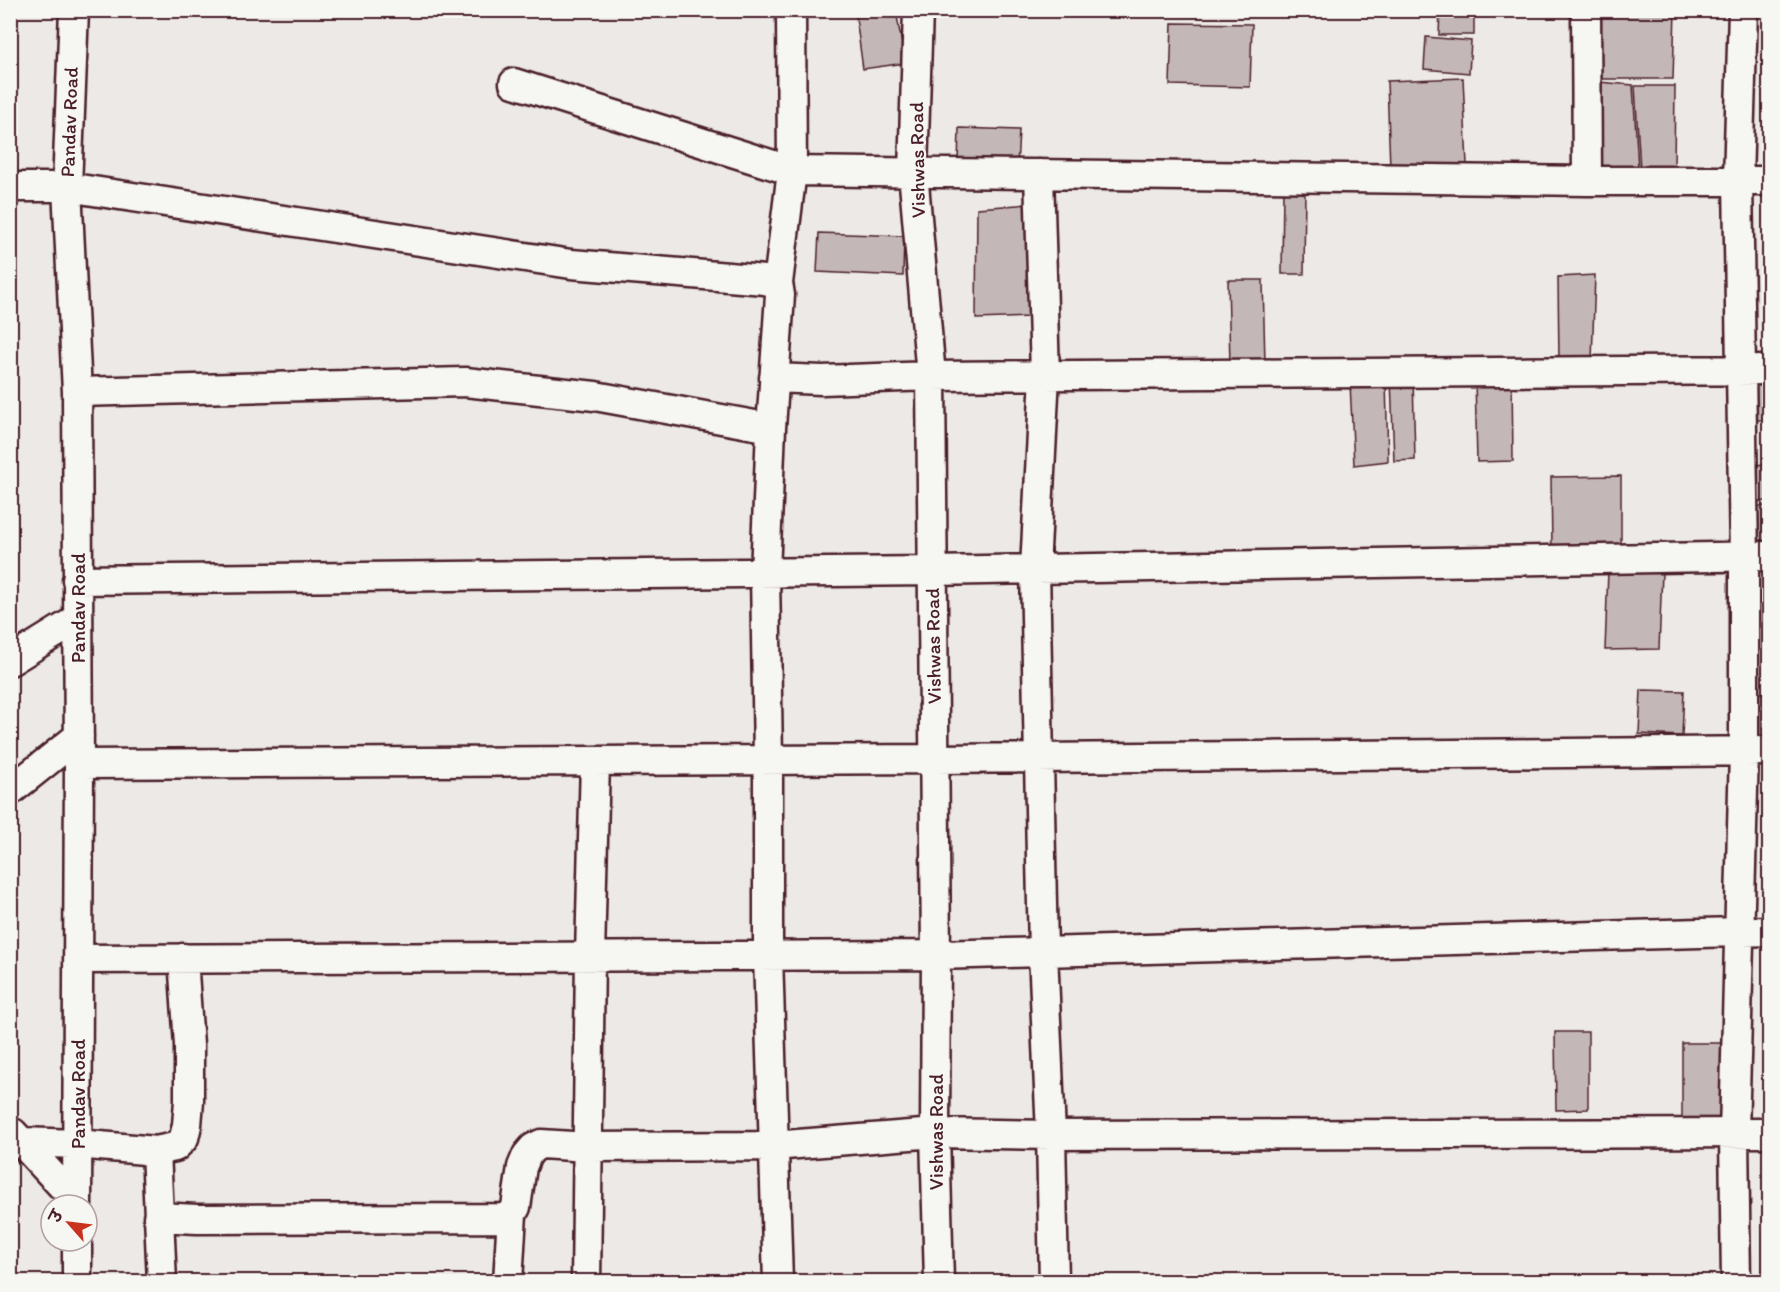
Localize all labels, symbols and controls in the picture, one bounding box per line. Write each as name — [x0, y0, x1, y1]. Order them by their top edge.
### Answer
street label: Pandav Road — [55, 66, 83, 178]
street label: Vishwas Road — [904, 101, 930, 218]
street label: Pandav Road — [66, 553, 90, 663]
street label: Vishwas Road — [920, 587, 946, 704]
street label: Pandav Road — [66, 1039, 90, 1149]
street label: Vishwas Road — [924, 1074, 948, 1190]
north arrow — [39, 1193, 99, 1253]
text: उ — [44, 1206, 68, 1227]

